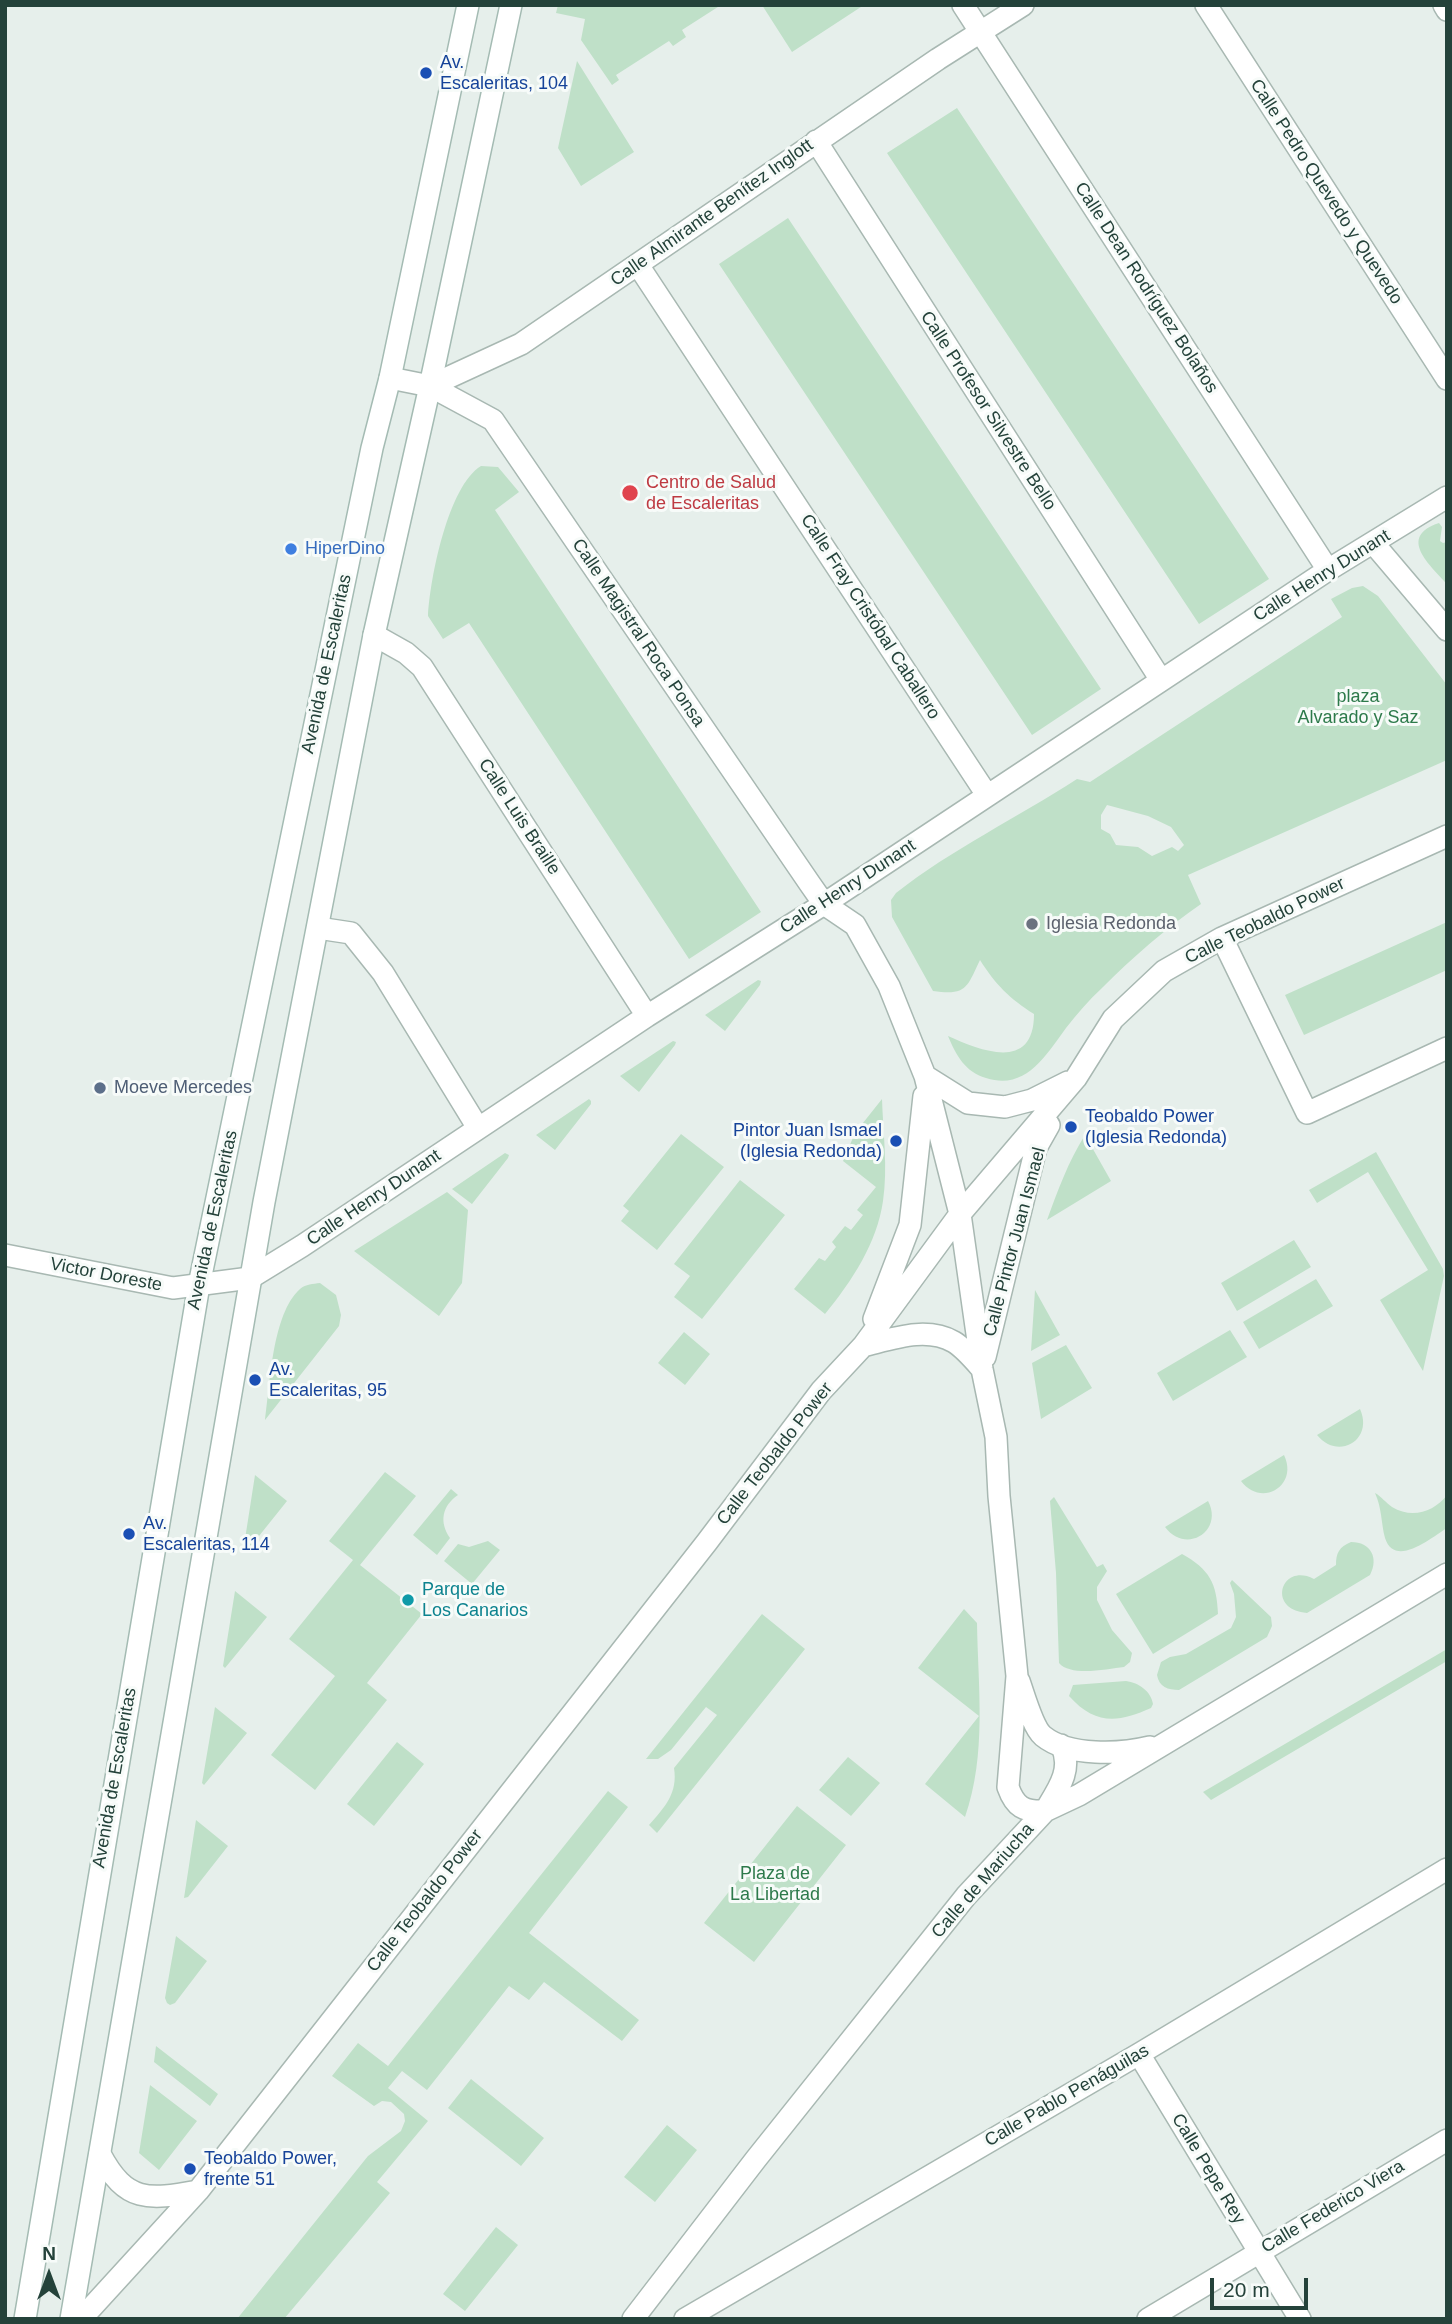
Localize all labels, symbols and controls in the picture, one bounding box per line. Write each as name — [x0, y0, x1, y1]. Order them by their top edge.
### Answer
place label: Av. Escaleritas, 104 — [440, 52, 568, 94]
marker: Av. Escaleritas, 104 — [418, 65, 434, 81]
street label: Calle Pedro Quevedo y Quevedo — [1245, 75, 1407, 309]
street label: Calle Almirante Benítez Inglott — [607, 135, 817, 291]
street label: Calle Dean Rodríguez Bolaños — [1070, 178, 1222, 398]
street label: Calle Profesor Silvestre Bello — [915, 307, 1061, 515]
place label: Centro de Salud de Escaleritas — [646, 472, 776, 514]
marker: Centro de Salud de Escaleritas — [620, 483, 640, 503]
street label: Calle Fray Cristóbal Caballero — [796, 510, 944, 724]
street label: Calle Henry Dunant — [1250, 525, 1394, 627]
street label: Calle Magistral Roca Ponsa — [567, 535, 709, 731]
place label: HiperDino — [305, 538, 385, 560]
marker: HiperDino — [283, 541, 299, 557]
street label: Avenida de Escaleritas — [297, 572, 357, 756]
park label: plaza Alvarado y Saz — [1297, 686, 1419, 728]
street label: Calle Luis Braille — [473, 755, 565, 879]
street label: Calle Henry Dunant — [776, 835, 920, 939]
street label: Calle Teobaldo Power — [1182, 873, 1348, 969]
place label: Iglesia Redonda — [1046, 913, 1176, 935]
marker: Iglesia Redonda — [1024, 916, 1040, 932]
place label: Moeve Mercedes — [114, 1077, 252, 1099]
marker: Moeve Mercedes — [92, 1080, 108, 1096]
place label: Teobaldo Power (Iglesia Redonda) — [1085, 1106, 1227, 1148]
marker: Teobaldo Power (Iglesia Redonda) — [1063, 1119, 1079, 1135]
place label: Pintor Juan Ismael (Iglesia Redonda) — [733, 1120, 882, 1162]
street label: Avenida de Escaleritas — [183, 1128, 243, 1312]
marker: Pintor Juan Ismael (Iglesia Redonda) — [888, 1133, 904, 1149]
street label: Calle Henry Dunant — [303, 1145, 445, 1251]
street label: Calle Pintor Juan Ismael — [979, 1145, 1051, 1339]
street label: Victor Doreste — [48, 1254, 164, 1296]
place label: Av. Escaleritas, 95 — [269, 1359, 387, 1402]
marker: Av. Escaleritas, 95 — [247, 1372, 263, 1388]
street label: Calle Teobaldo Power — [713, 1378, 837, 1530]
place label: Av. Escaleritas, 114 — [143, 1513, 270, 1556]
marker: Av. Escaleritas, 114 — [121, 1526, 137, 1542]
place label: Parque de Los Canarios — [422, 1579, 528, 1622]
marker: Parque de Los Canarios — [400, 1592, 416, 1608]
street label: Avenida de Escaleritas — [88, 1686, 142, 1870]
street label: Calle de Mariucha — [927, 1819, 1039, 1943]
street label: Calle Teobaldo Power — [363, 1825, 487, 1977]
park label: Plaza de La Libertad — [730, 1863, 820, 1906]
street label: Calle Pablo Penáguilas — [981, 2040, 1153, 2152]
street label: Calle Pepe Rey — [1167, 2110, 1249, 2228]
place label: Teobaldo Power, frente 51 — [204, 2148, 337, 2190]
street label: Calle Federico Viera — [1258, 2156, 1408, 2258]
marker: Teobaldo Power, frente 51 — [182, 2161, 198, 2177]
north arrow — [14, 2240, 84, 2310]
text: N — [42, 2243, 56, 2264]
scale bar — [1214, 2264, 1312, 2308]
text: 20 m — [1223, 2278, 1270, 2301]

